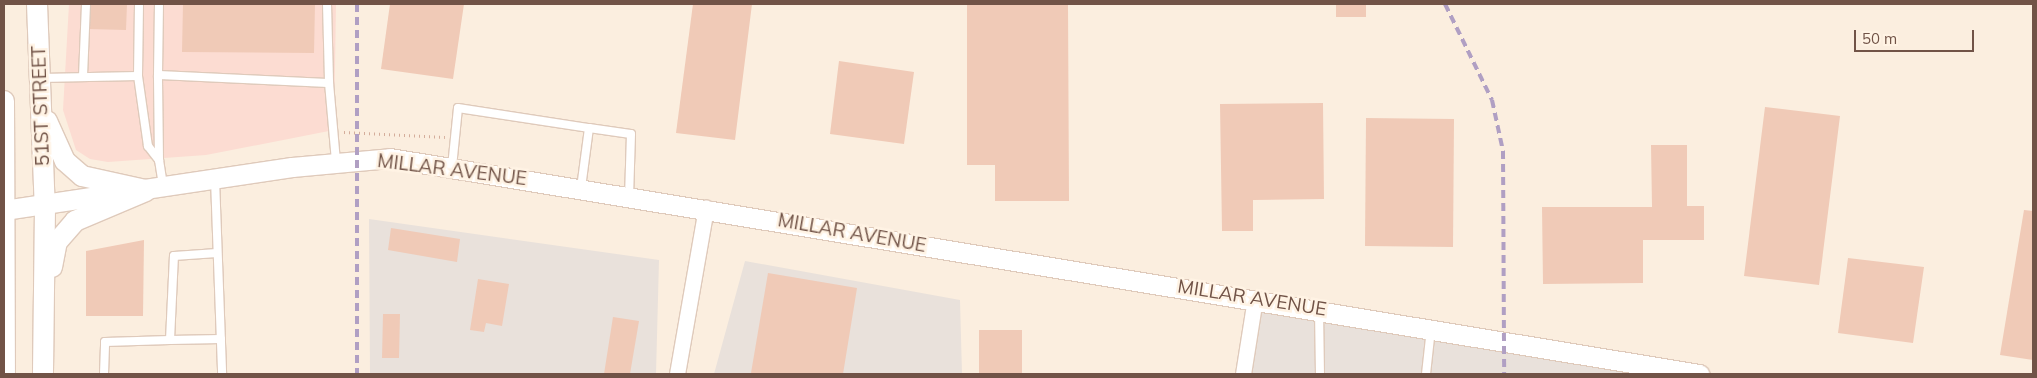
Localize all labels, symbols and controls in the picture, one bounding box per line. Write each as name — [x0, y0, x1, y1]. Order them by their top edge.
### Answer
scale bar — [1857, 20, 1977, 52]
text: 50 m — [1862, 29, 1897, 48]
street label: 51ST STREET — [28, 45, 54, 167]
street label: MILLAR AVENUE — [376, 150, 528, 190]
street label: MILLAR AVENUE — [776, 209, 928, 257]
street label: MILLAR AVENUE — [1176, 275, 1328, 321]

